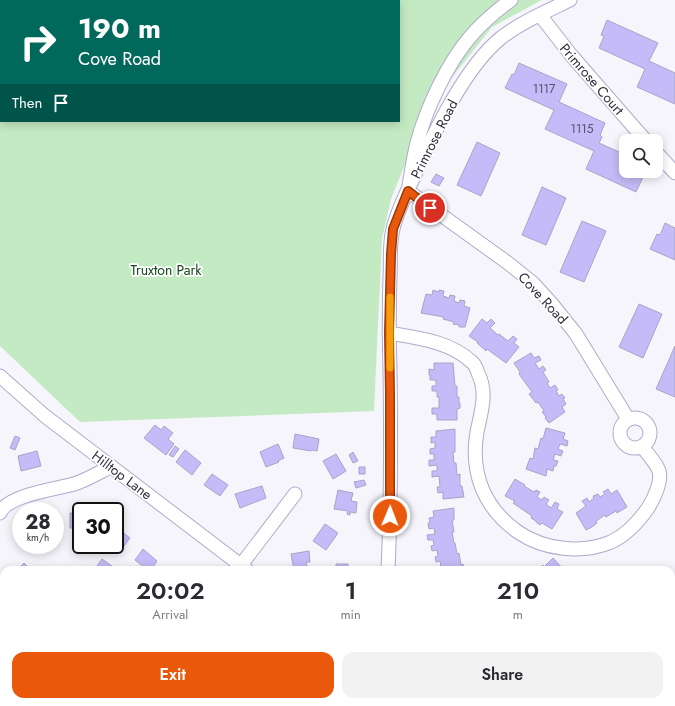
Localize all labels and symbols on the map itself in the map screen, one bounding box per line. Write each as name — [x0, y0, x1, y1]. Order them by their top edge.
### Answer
street label: Primrose Court — [555, 39, 629, 120]
house number: 1117 — [533, 80, 556, 98]
street label: Primrose Road — [406, 96, 462, 182]
house number: 1115 — [571, 120, 594, 138]
pin — [413, 191, 447, 225]
park label: Truxton Park — [131, 260, 202, 280]
street label: Cove Road — [514, 268, 572, 328]
street label: Hilltop Lane — [88, 446, 156, 504]
position arrow — [369, 495, 411, 537]
speed limit sign: 30 — [72, 502, 124, 554]

